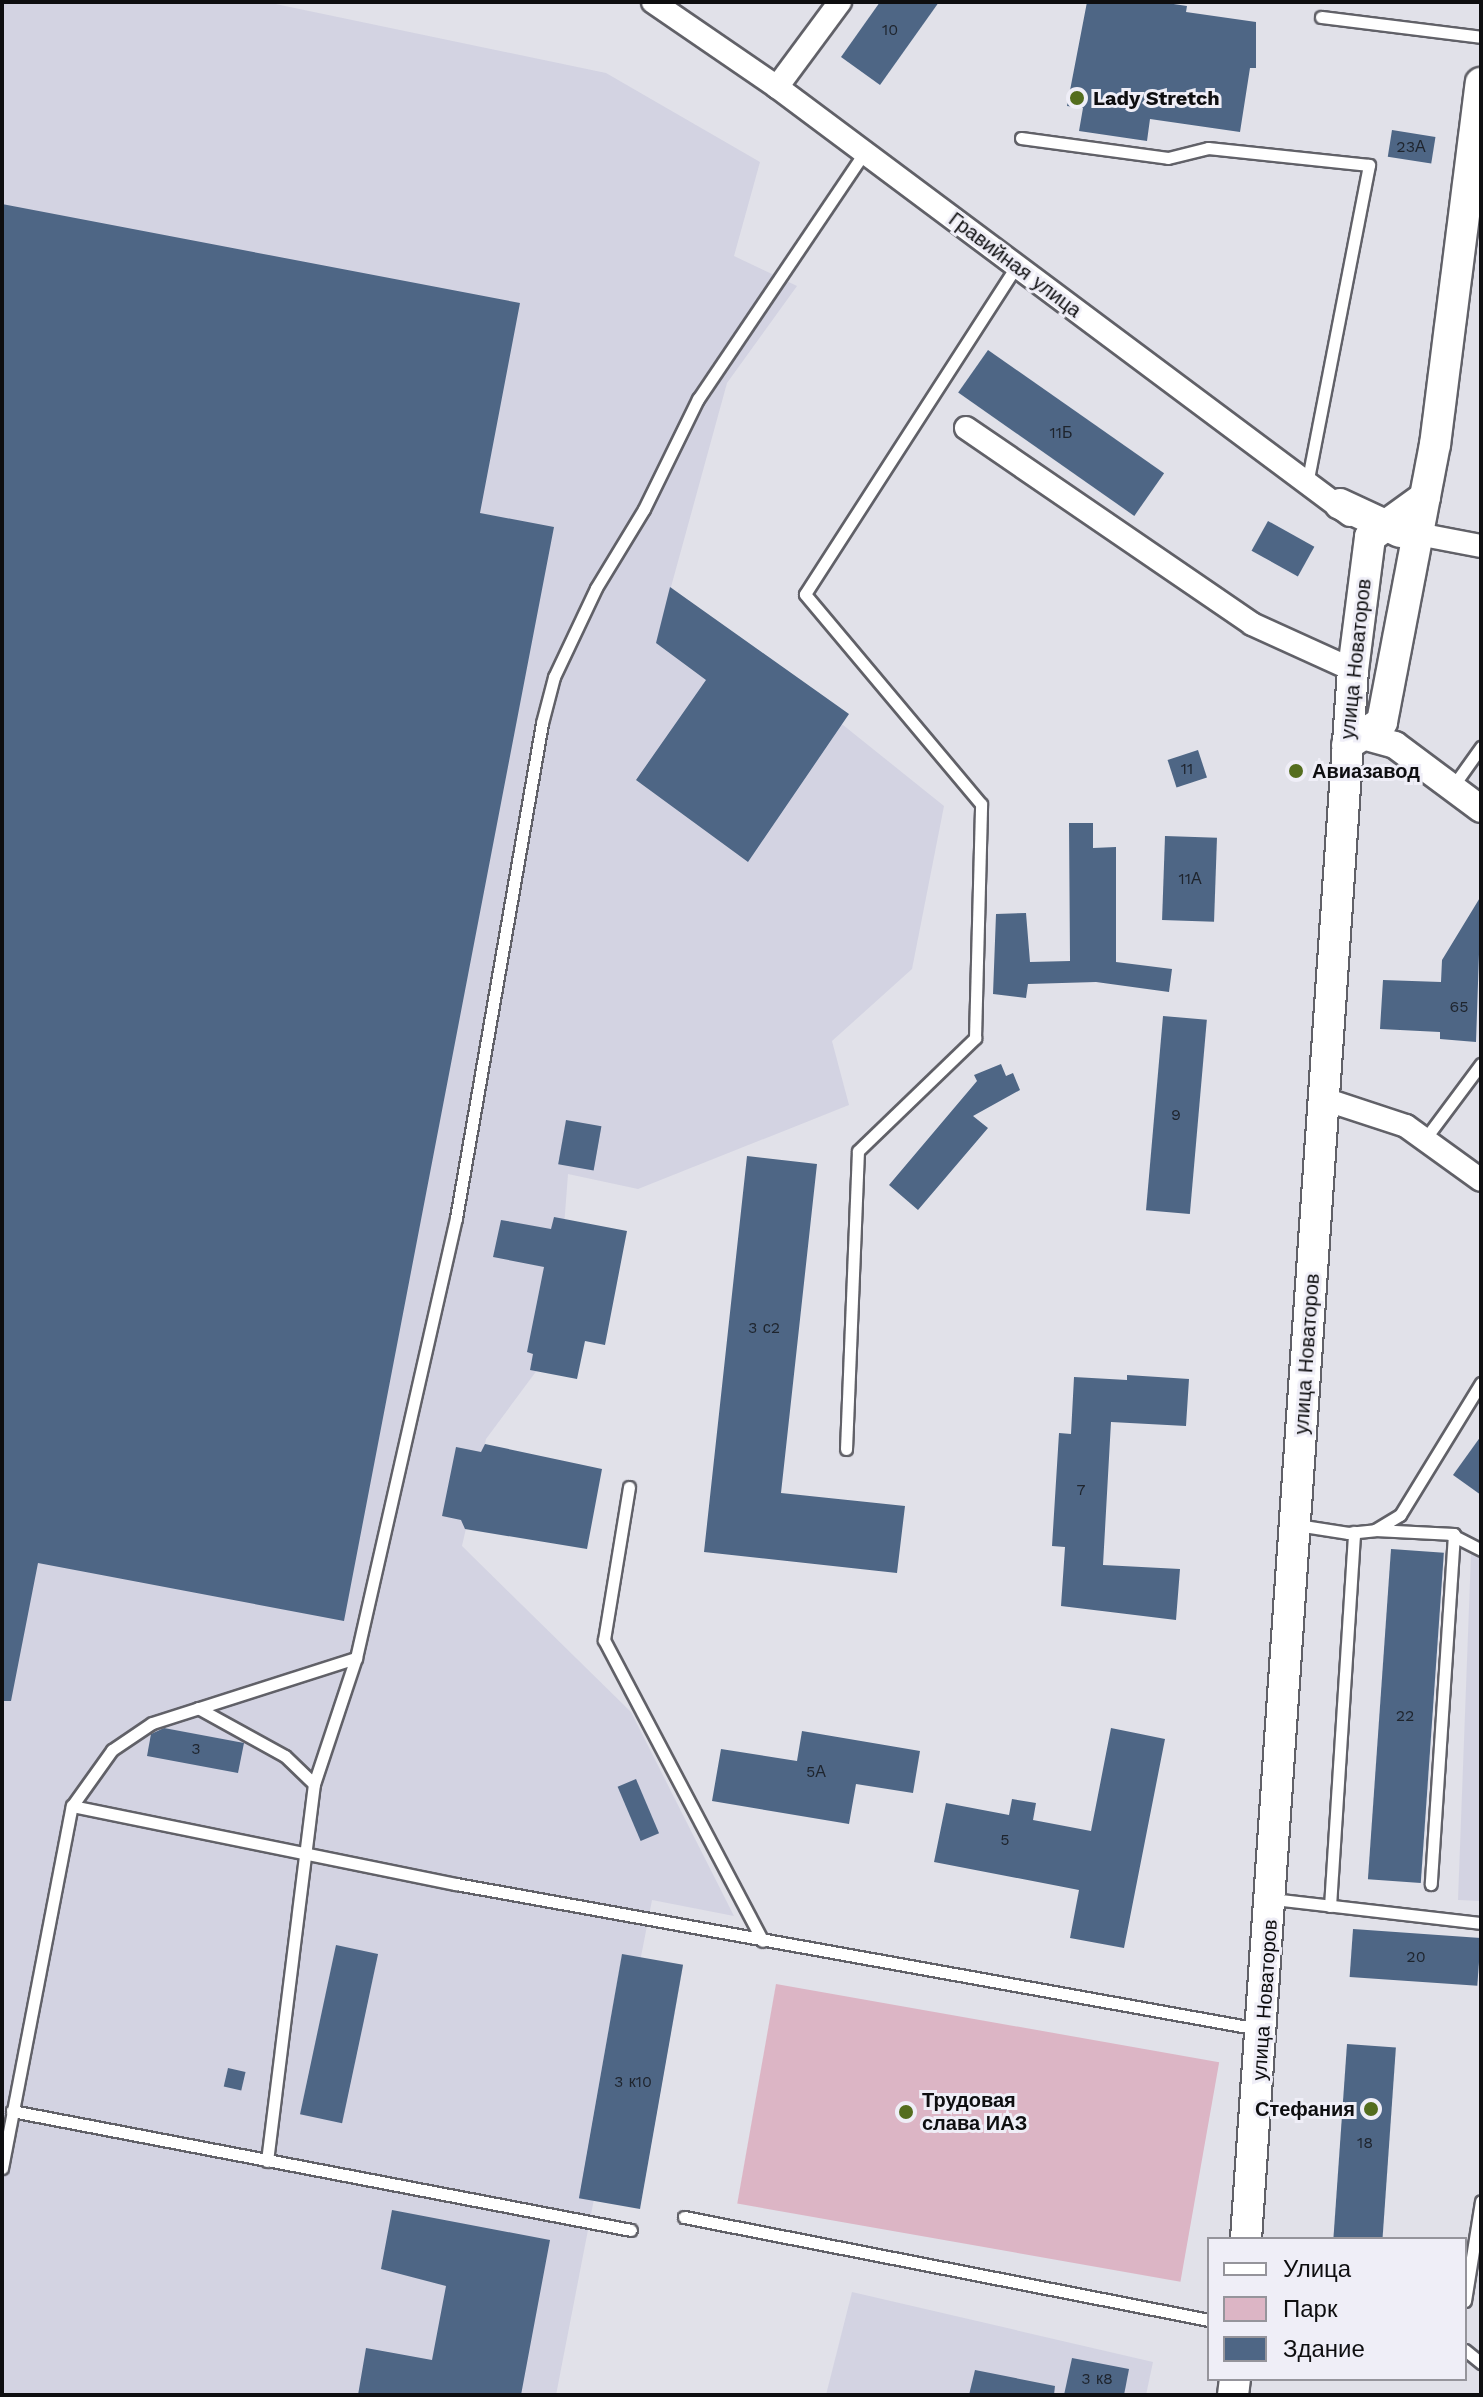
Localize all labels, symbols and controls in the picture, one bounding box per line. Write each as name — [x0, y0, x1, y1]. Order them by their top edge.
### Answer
house number: 10 — [882, 20, 898, 40]
place label: Lady Stretch — [1093, 86, 1220, 110]
marker: Lady Stretch — [1068, 89, 1086, 107]
house number: 23А — [1396, 137, 1426, 157]
street label: Гравийная улица — [944, 207, 1086, 323]
house number: 11Б — [1050, 423, 1072, 443]
street label: улица Новаторов — [1336, 577, 1376, 741]
house number: 11 — [1181, 759, 1193, 779]
place label: Авиазавод — [1312, 759, 1420, 783]
marker: Авиазавод — [1287, 762, 1305, 780]
house number: 11А — [1178, 869, 1202, 889]
house number: 65 — [1449, 997, 1469, 1017]
house number: 9 — [1171, 1105, 1181, 1125]
street label: улица Новаторов — [1289, 1273, 1325, 1435]
house number: 3 с2 — [748, 1318, 780, 1338]
house number: 7 — [1077, 1480, 1085, 1500]
house number: 22 — [1396, 1706, 1414, 1726]
house number: 3 — [191, 1739, 201, 1759]
house number: 5А — [806, 1762, 826, 1782]
house number: 5 — [1000, 1830, 1010, 1850]
street label: улица Новаторов — [1247, 1919, 1283, 2081]
house number: 20 — [1406, 1947, 1426, 1967]
house number: 3 к10 — [614, 2072, 652, 2092]
place label: Трудовая слава ИАЗ — [922, 2088, 1027, 2135]
place label: Стефания — [1255, 2097, 1355, 2121]
marker: Стефания — [1362, 2100, 1380, 2118]
marker: Трудовая слава ИАЗ — [897, 2103, 915, 2121]
house number: 18 — [1357, 2133, 1373, 2153]
legend — [1207, 2237, 1467, 2381]
text: Улица — [1283, 2255, 1351, 2283]
text: Парк — [1283, 2295, 1337, 2323]
text: Здание — [1283, 2335, 1365, 2363]
house number: 3 к8 — [1081, 2369, 1113, 2389]

